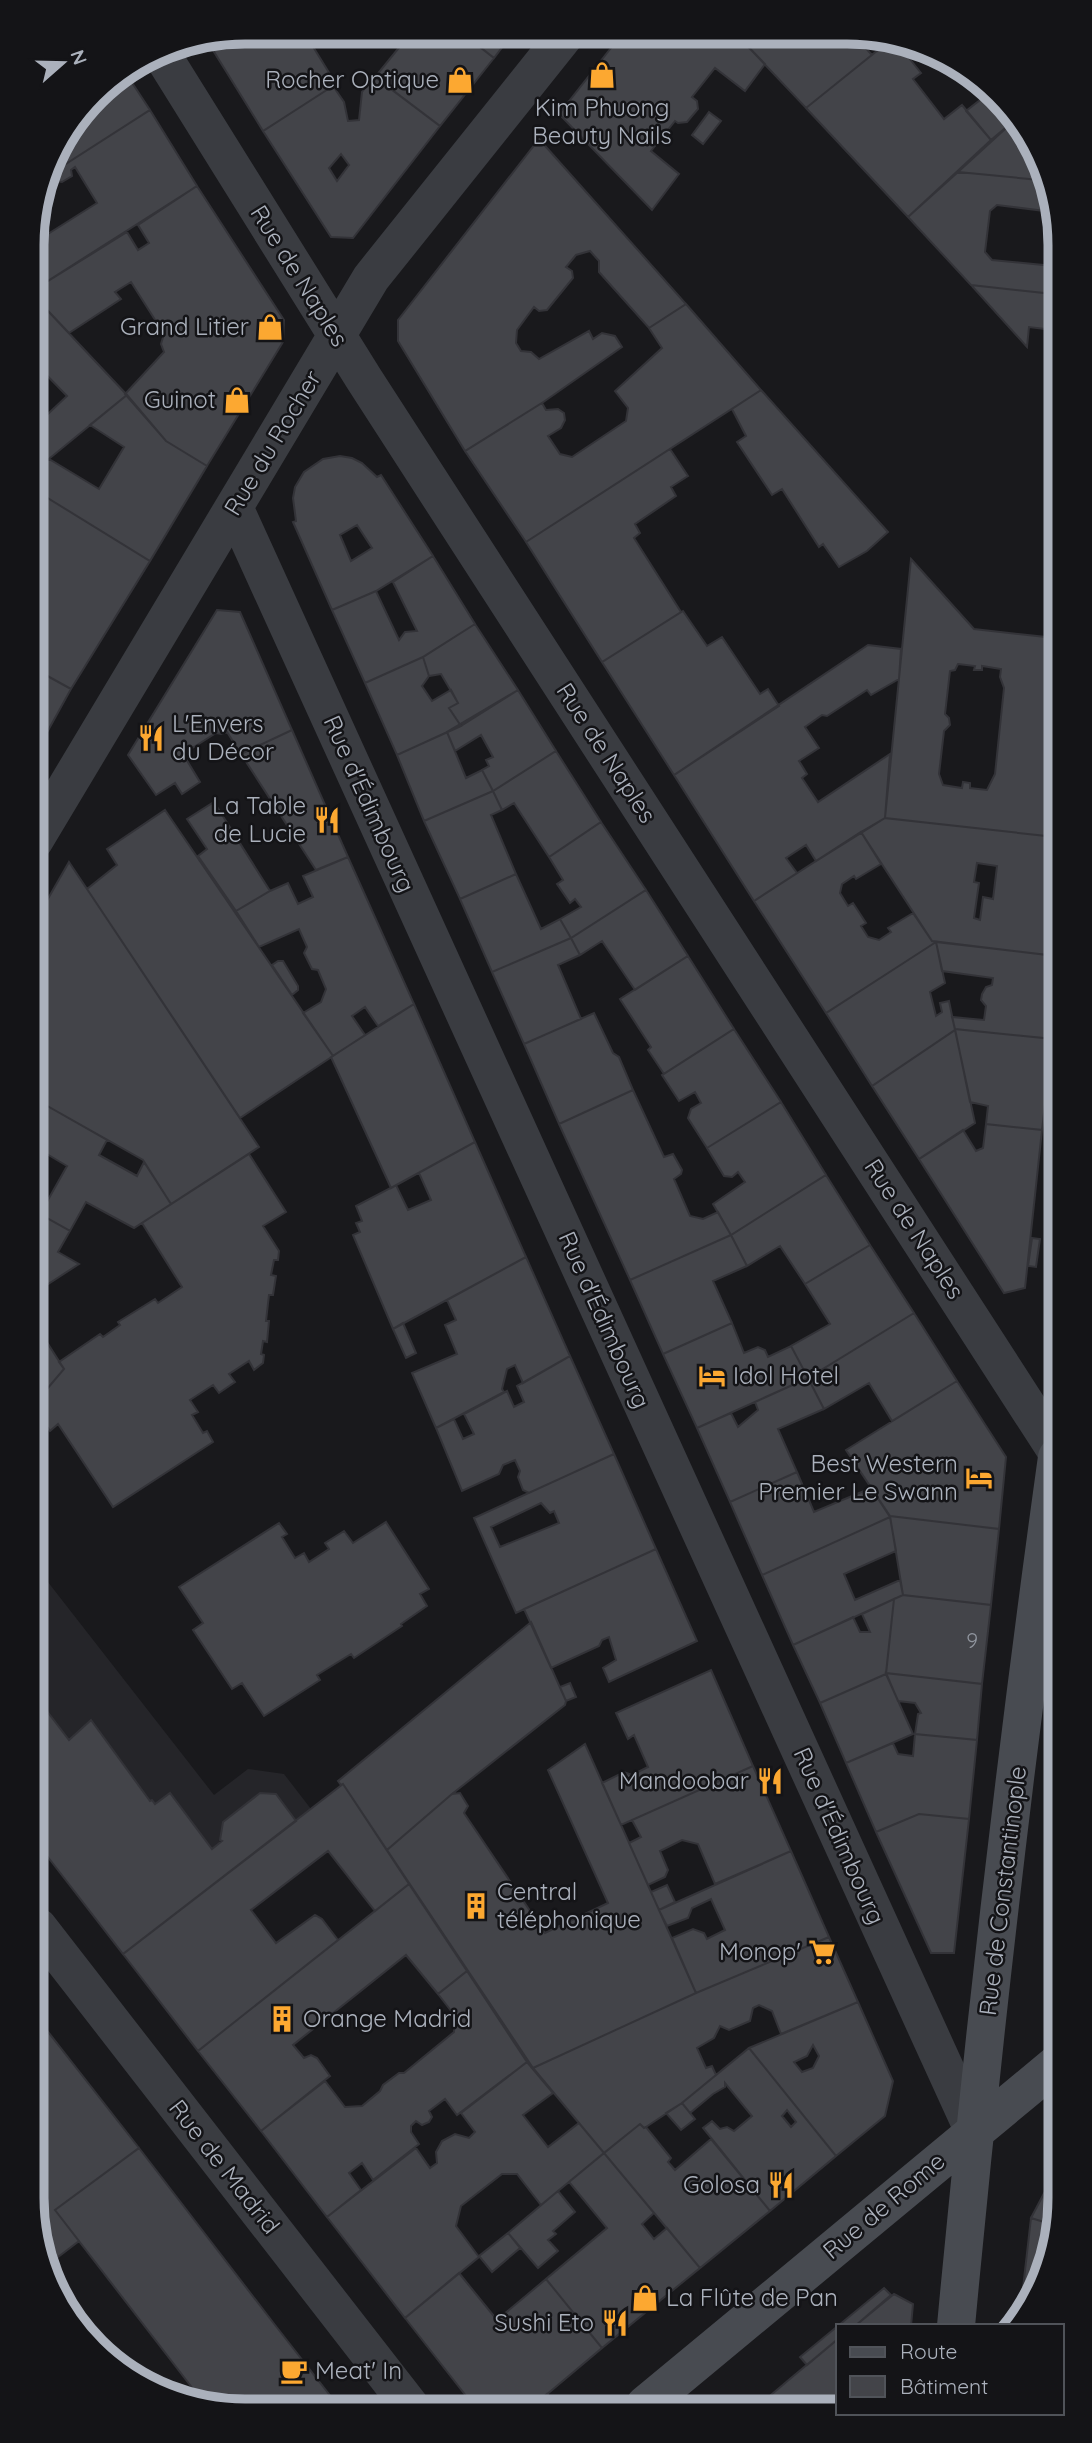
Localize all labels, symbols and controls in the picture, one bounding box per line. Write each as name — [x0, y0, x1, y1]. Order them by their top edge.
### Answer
north arrow — [28, 28, 98, 98]
text: N — [65, 47, 93, 68]
shop icon: Kim Phuong Beauty Nails — [587, 60, 617, 90]
place label: Rocher Optique — [265, 64, 439, 94]
shop icon: Rocher Optique — [445, 65, 475, 95]
place label: Kim Phuong Beauty Nails — [532, 92, 672, 150]
street label: Rue de Naples — [244, 199, 355, 352]
place label: Grand Litier — [120, 311, 249, 341]
shop icon: Grand Litier — [255, 312, 285, 342]
street label: Rue du Rocher — [217, 364, 327, 521]
place label: Guinot — [144, 384, 216, 414]
shop icon: Guinot — [222, 385, 252, 415]
street label: Rue de Naples — [550, 677, 663, 828]
place label: L'Envers du Décor — [172, 708, 274, 766]
street label: Rue d'Édimbourg — [317, 710, 422, 897]
restaurant icon: L'Envers du Décor — [136, 723, 166, 753]
place label: La Table de Lucie — [212, 790, 306, 848]
restaurant icon: La Table de Lucie — [312, 805, 342, 835]
street label: Rue de Naples — [858, 1153, 971, 1304]
street label: Rue d'Édimbourg — [552, 1226, 657, 1413]
place label: Idol Hotel — [733, 1360, 839, 1390]
hotel icon: Idol Hotel — [697, 1361, 727, 1391]
place label: Best Western Premier Le Swann — [758, 1448, 958, 1506]
hotel icon: Best Western Premier Le Swann — [964, 1463, 994, 1493]
house number: 9 — [966, 1627, 978, 1653]
street label: Rue d'Édimbourg — [787, 1742, 892, 1929]
street label: Rue de Constantinople — [972, 1764, 1032, 2017]
place label: Mandoobar — [619, 1765, 749, 1795]
restaurant icon: Mandoobar — [755, 1766, 785, 1796]
place label: Central téléphonique — [497, 1876, 641, 1934]
building icon: Central téléphonique — [461, 1891, 491, 1921]
place label: Monop' — [719, 1936, 801, 1966]
supermarket icon: Monop' — [807, 1937, 837, 1967]
place label: Orange Madrid — [303, 2003, 471, 2033]
building icon: Orange Madrid — [267, 2004, 297, 2034]
street label: Rue de Madrid — [163, 2093, 287, 2239]
street label: Rue de Rome — [816, 2145, 951, 2265]
place label: Golosa — [683, 2169, 760, 2199]
restaurant icon: Golosa — [766, 2170, 796, 2200]
place label: La Flûte de Pan — [666, 2282, 838, 2312]
shop icon: La Flûte de Pan — [630, 2283, 660, 2313]
place label: Sushi Eto — [494, 2307, 594, 2337]
restaurant icon: Sushi Eto — [600, 2308, 630, 2338]
legend — [836, 2324, 1064, 2415]
text: Route — [900, 2338, 957, 2364]
place label: Meat' In — [315, 2355, 402, 2385]
cafe icon: Meat' In — [279, 2356, 309, 2386]
text: Bâtiment — [900, 2373, 988, 2399]

